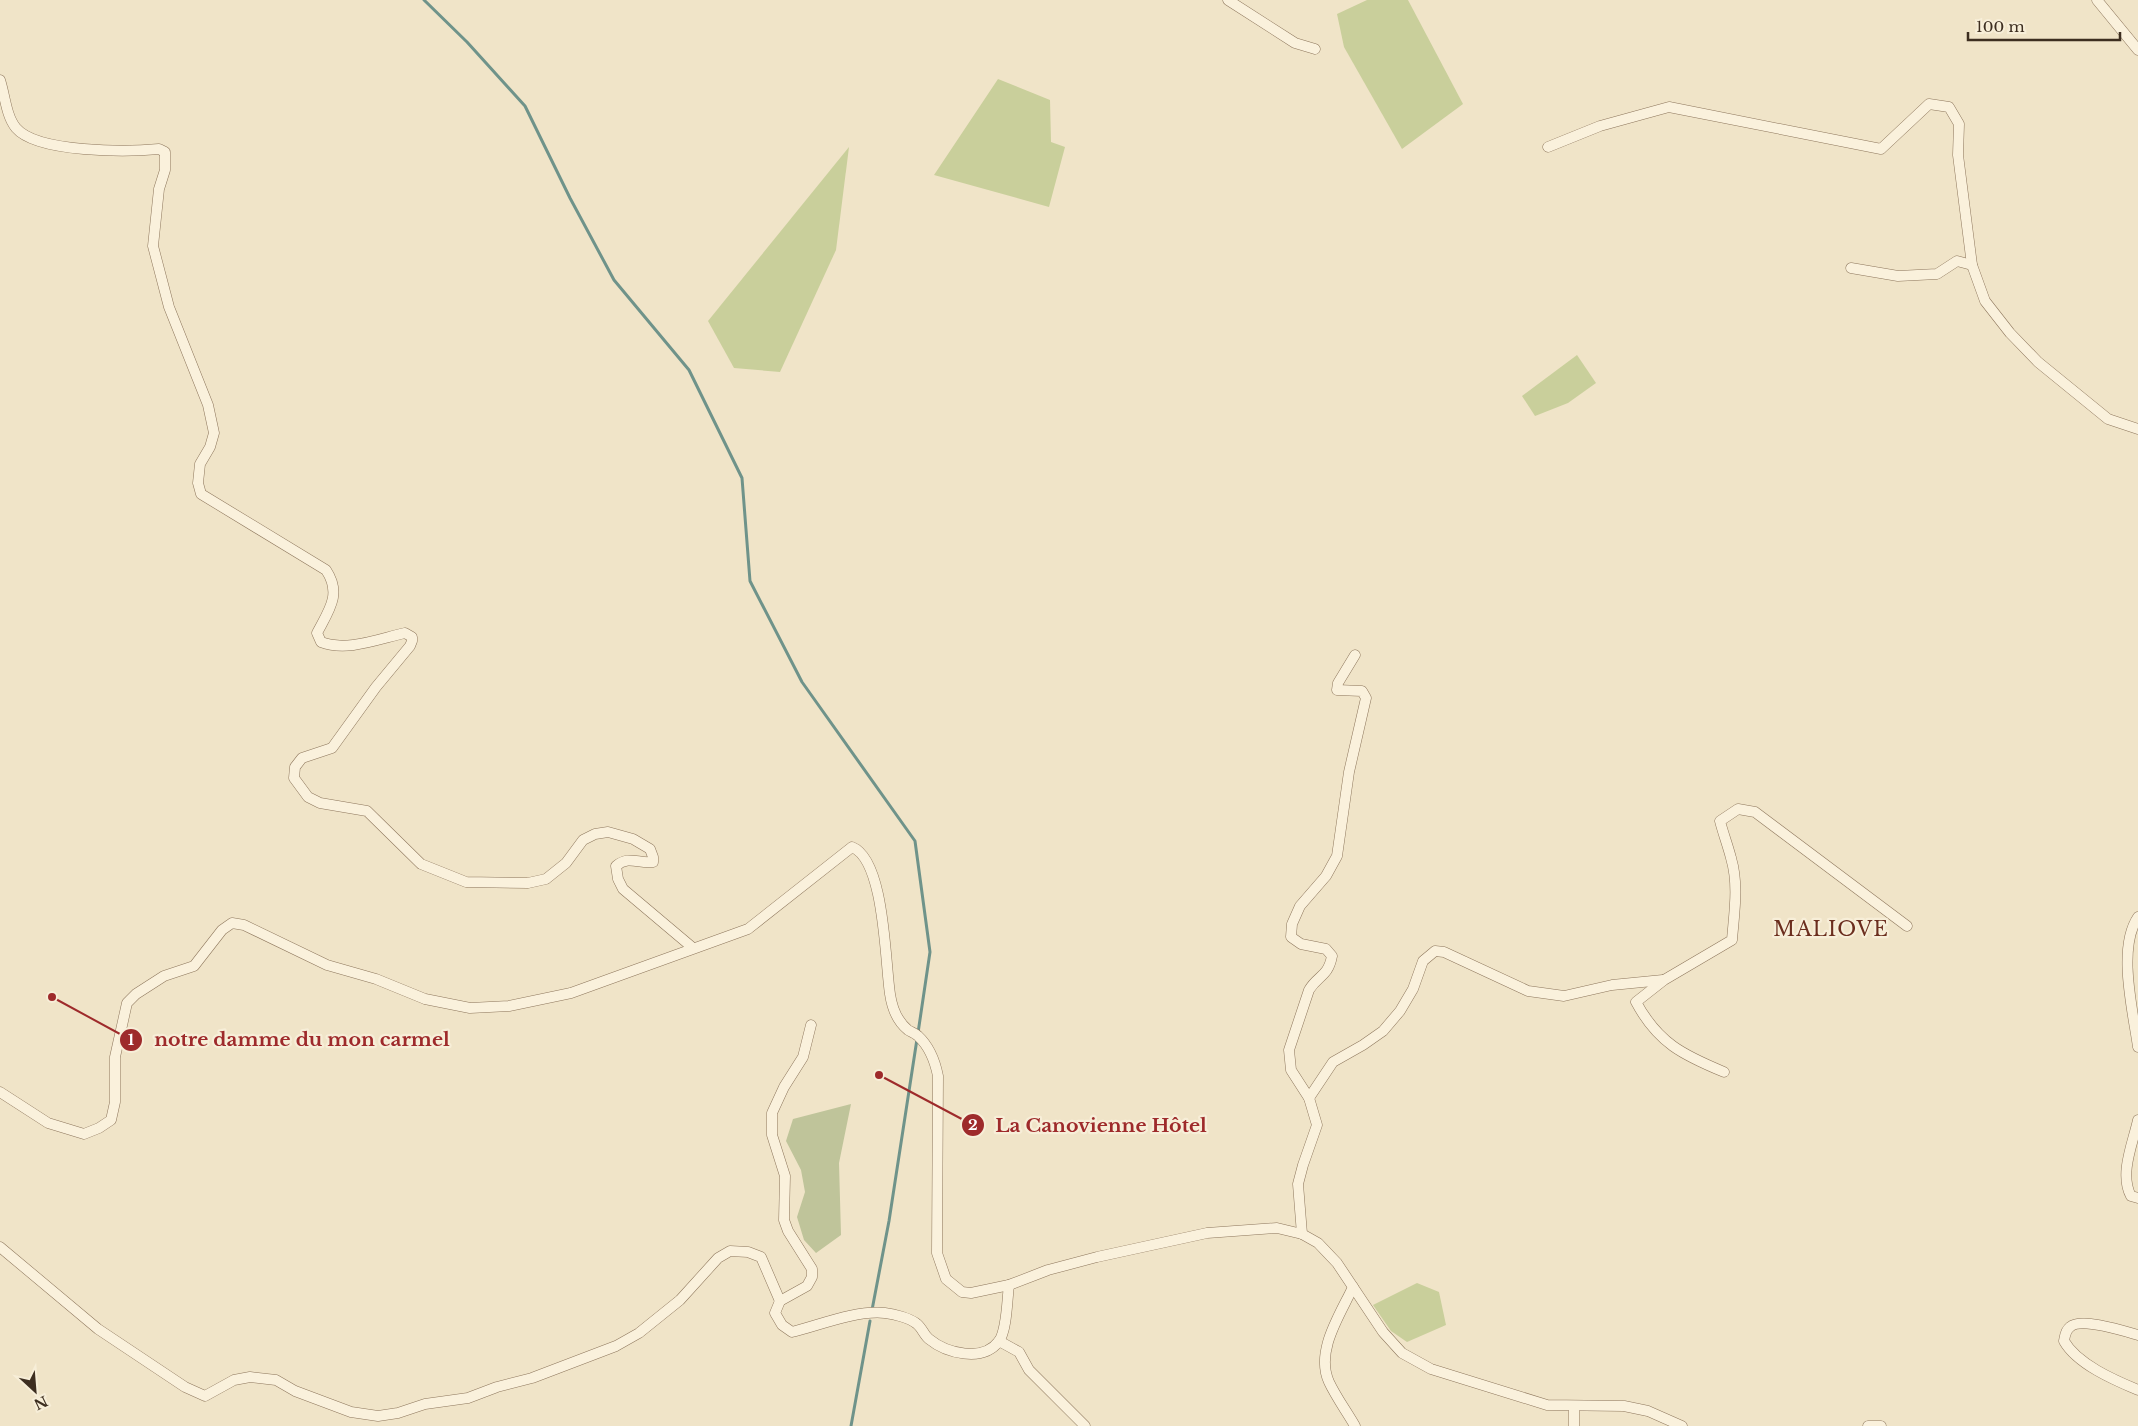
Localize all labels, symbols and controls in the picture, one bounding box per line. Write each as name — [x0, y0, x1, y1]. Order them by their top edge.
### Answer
scale bar — [1968, 10, 2120, 42]
text: 100 m — [1976, 17, 2025, 36]
district label: MALIOVE — [1773, 917, 1889, 941]
callout: notre damme du mon carmel — [119, 1023, 459, 1057]
text: notre damme du mon carmel — [154, 1028, 450, 1051]
text: 1 — [128, 1030, 135, 1049]
callout: La Canovienne Hôtel — [960, 1108, 1217, 1142]
text: La Canovienne Hôtel — [995, 1114, 1207, 1137]
text: 2 — [968, 1115, 978, 1134]
north arrow — [10, 1366, 60, 1416]
text: N — [31, 1392, 51, 1414]

